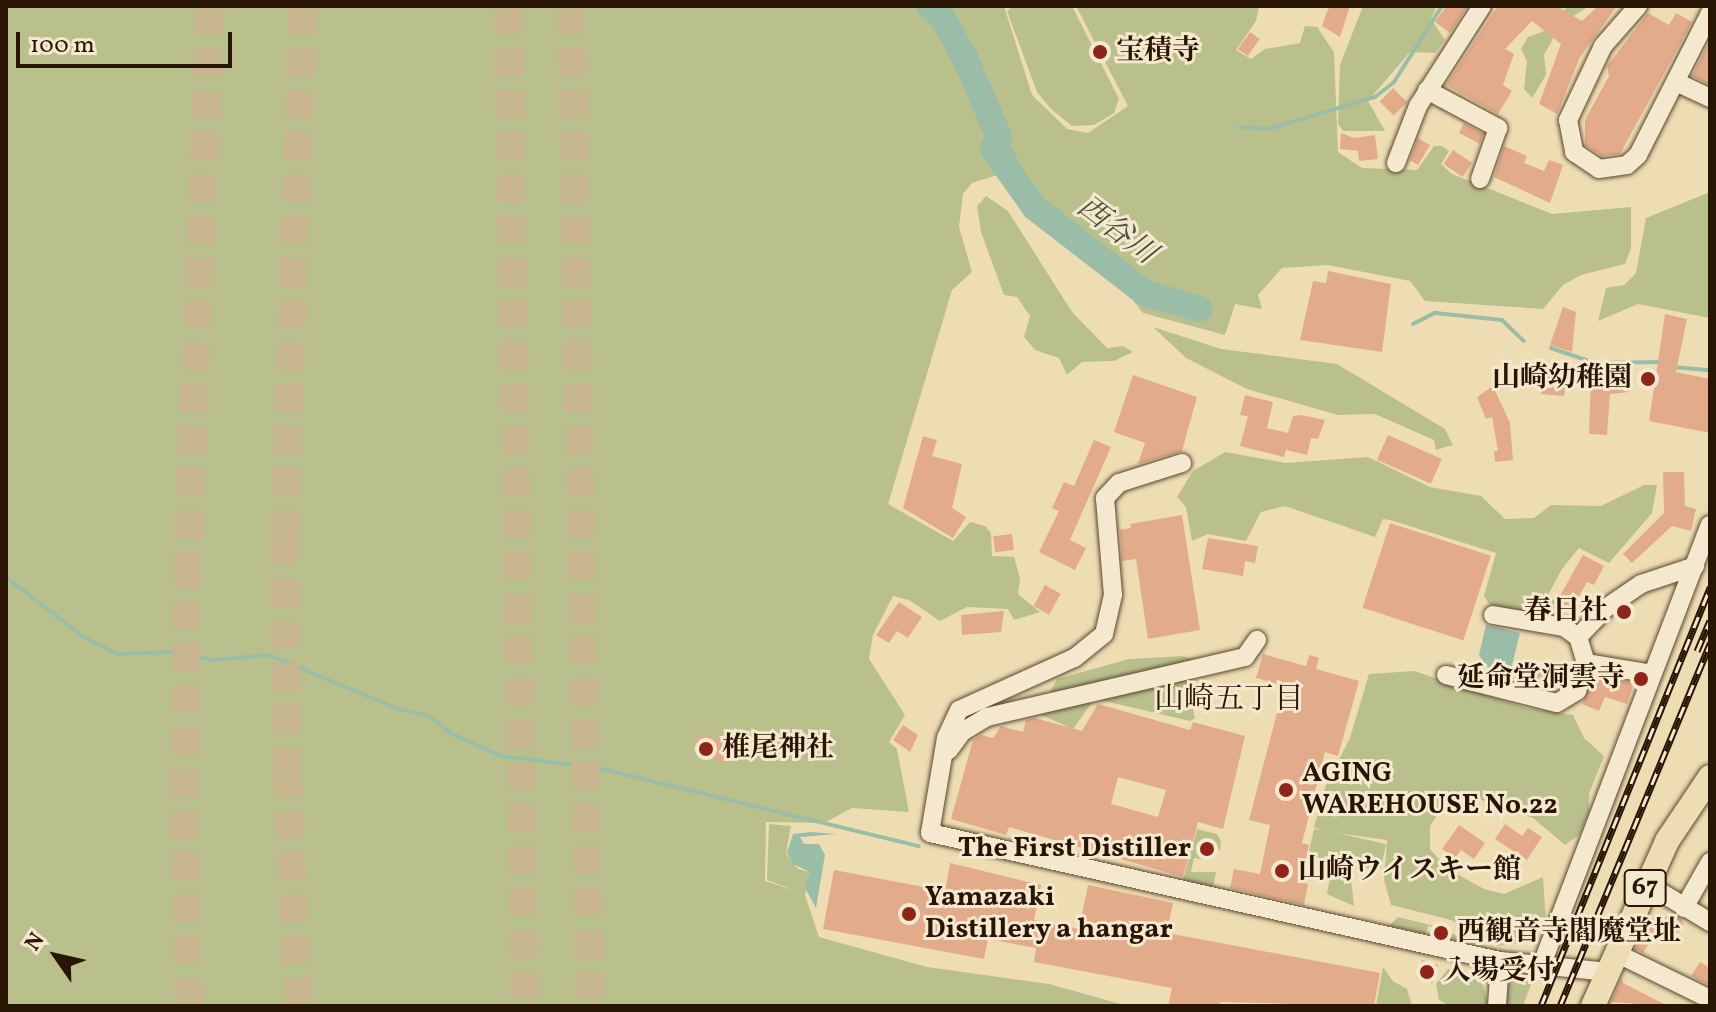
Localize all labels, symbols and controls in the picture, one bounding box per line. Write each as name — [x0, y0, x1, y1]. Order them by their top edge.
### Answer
scale bar — [20, 16, 236, 66]
text: 100 m — [30, 29, 95, 63]
place label: 宝積寺 — [1116, 35, 1200, 69]
marker: 宝積寺 — [1091, 43, 1109, 61]
water label: 西谷川 — [1069, 190, 1163, 272]
place label: 山崎幼稚園 — [1492, 362, 1632, 396]
marker: 山崎幼稚園 — [1639, 370, 1657, 388]
place label: 春日社 — [1524, 595, 1608, 629]
marker: 春日社 — [1615, 603, 1633, 621]
place label: 延命堂洞雲寺 — [1457, 662, 1625, 696]
marker: 延命堂洞雲寺 — [1632, 670, 1650, 688]
district label: 山崎五丁目 — [1154, 682, 1304, 718]
place label: 椎尾神社 — [722, 732, 834, 766]
marker: 椎尾神社 — [697, 740, 715, 758]
place label: AGING WAREHOUSE No.22 — [1302, 757, 1558, 823]
marker: AGING WAREHOUSE No.22 — [1277, 781, 1295, 799]
place label: The First Distiller — [958, 832, 1191, 866]
marker: The First Distiller — [1198, 840, 1216, 858]
place label: 山崎ウイスキー館 — [1298, 854, 1522, 888]
marker: 山崎ウイスキー館 — [1273, 862, 1291, 880]
road number: 67 — [1623, 866, 1667, 910]
place label: Yamazaki Distillery a hangar — [925, 881, 1173, 947]
marker: Yamazaki Distillery a hangar — [900, 905, 918, 923]
north arrow — [16, 916, 96, 996]
place label: 西観音寺閻魔堂址 — [1457, 916, 1681, 950]
marker: 西観音寺閻魔堂址 — [1432, 924, 1450, 942]
text: N — [18, 927, 53, 958]
place label: 入場受付 — [1443, 955, 1555, 989]
marker: 入場受付 — [1418, 963, 1436, 981]

